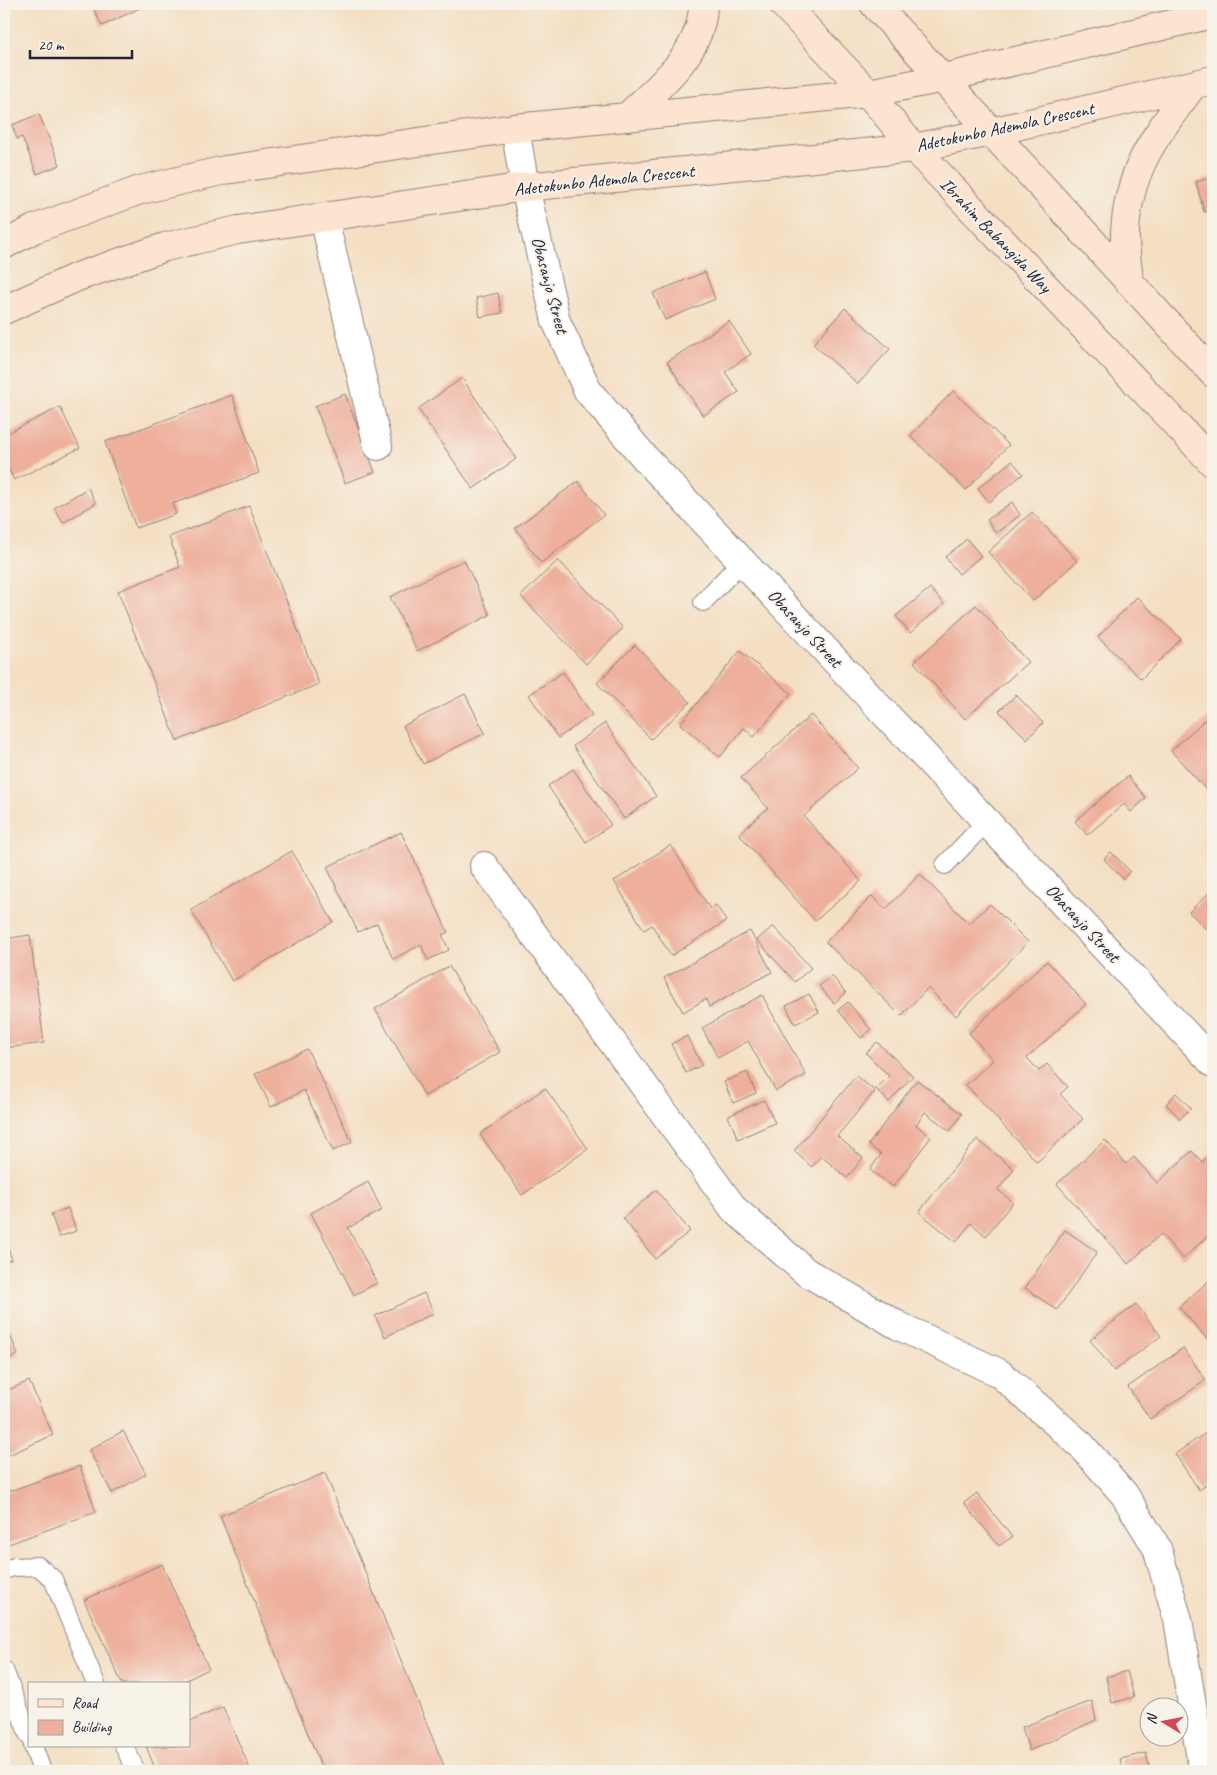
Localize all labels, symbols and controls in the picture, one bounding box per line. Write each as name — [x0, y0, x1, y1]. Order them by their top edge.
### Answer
scale bar — [30, 28, 132, 60]
text: 20 m — [38, 36, 65, 55]
street label: Adetokunbo Ademola Crescent — [914, 97, 1098, 157]
street label: Adetokunbo Ademola Crescent — [513, 159, 697, 200]
street label: Ibrahim Babangida Way — [935, 173, 1058, 298]
street label: Obasanjo Street — [527, 234, 574, 338]
street label: Obasanjo Street — [763, 584, 848, 673]
street label: Obasanjo Street — [1041, 879, 1126, 968]
legend — [28, 1682, 190, 1748]
text: Road — [72, 1694, 99, 1713]
north arrow — [1140, 1698, 1190, 1748]
text: N — [1143, 1712, 1161, 1726]
text: Building — [72, 1718, 112, 1737]

